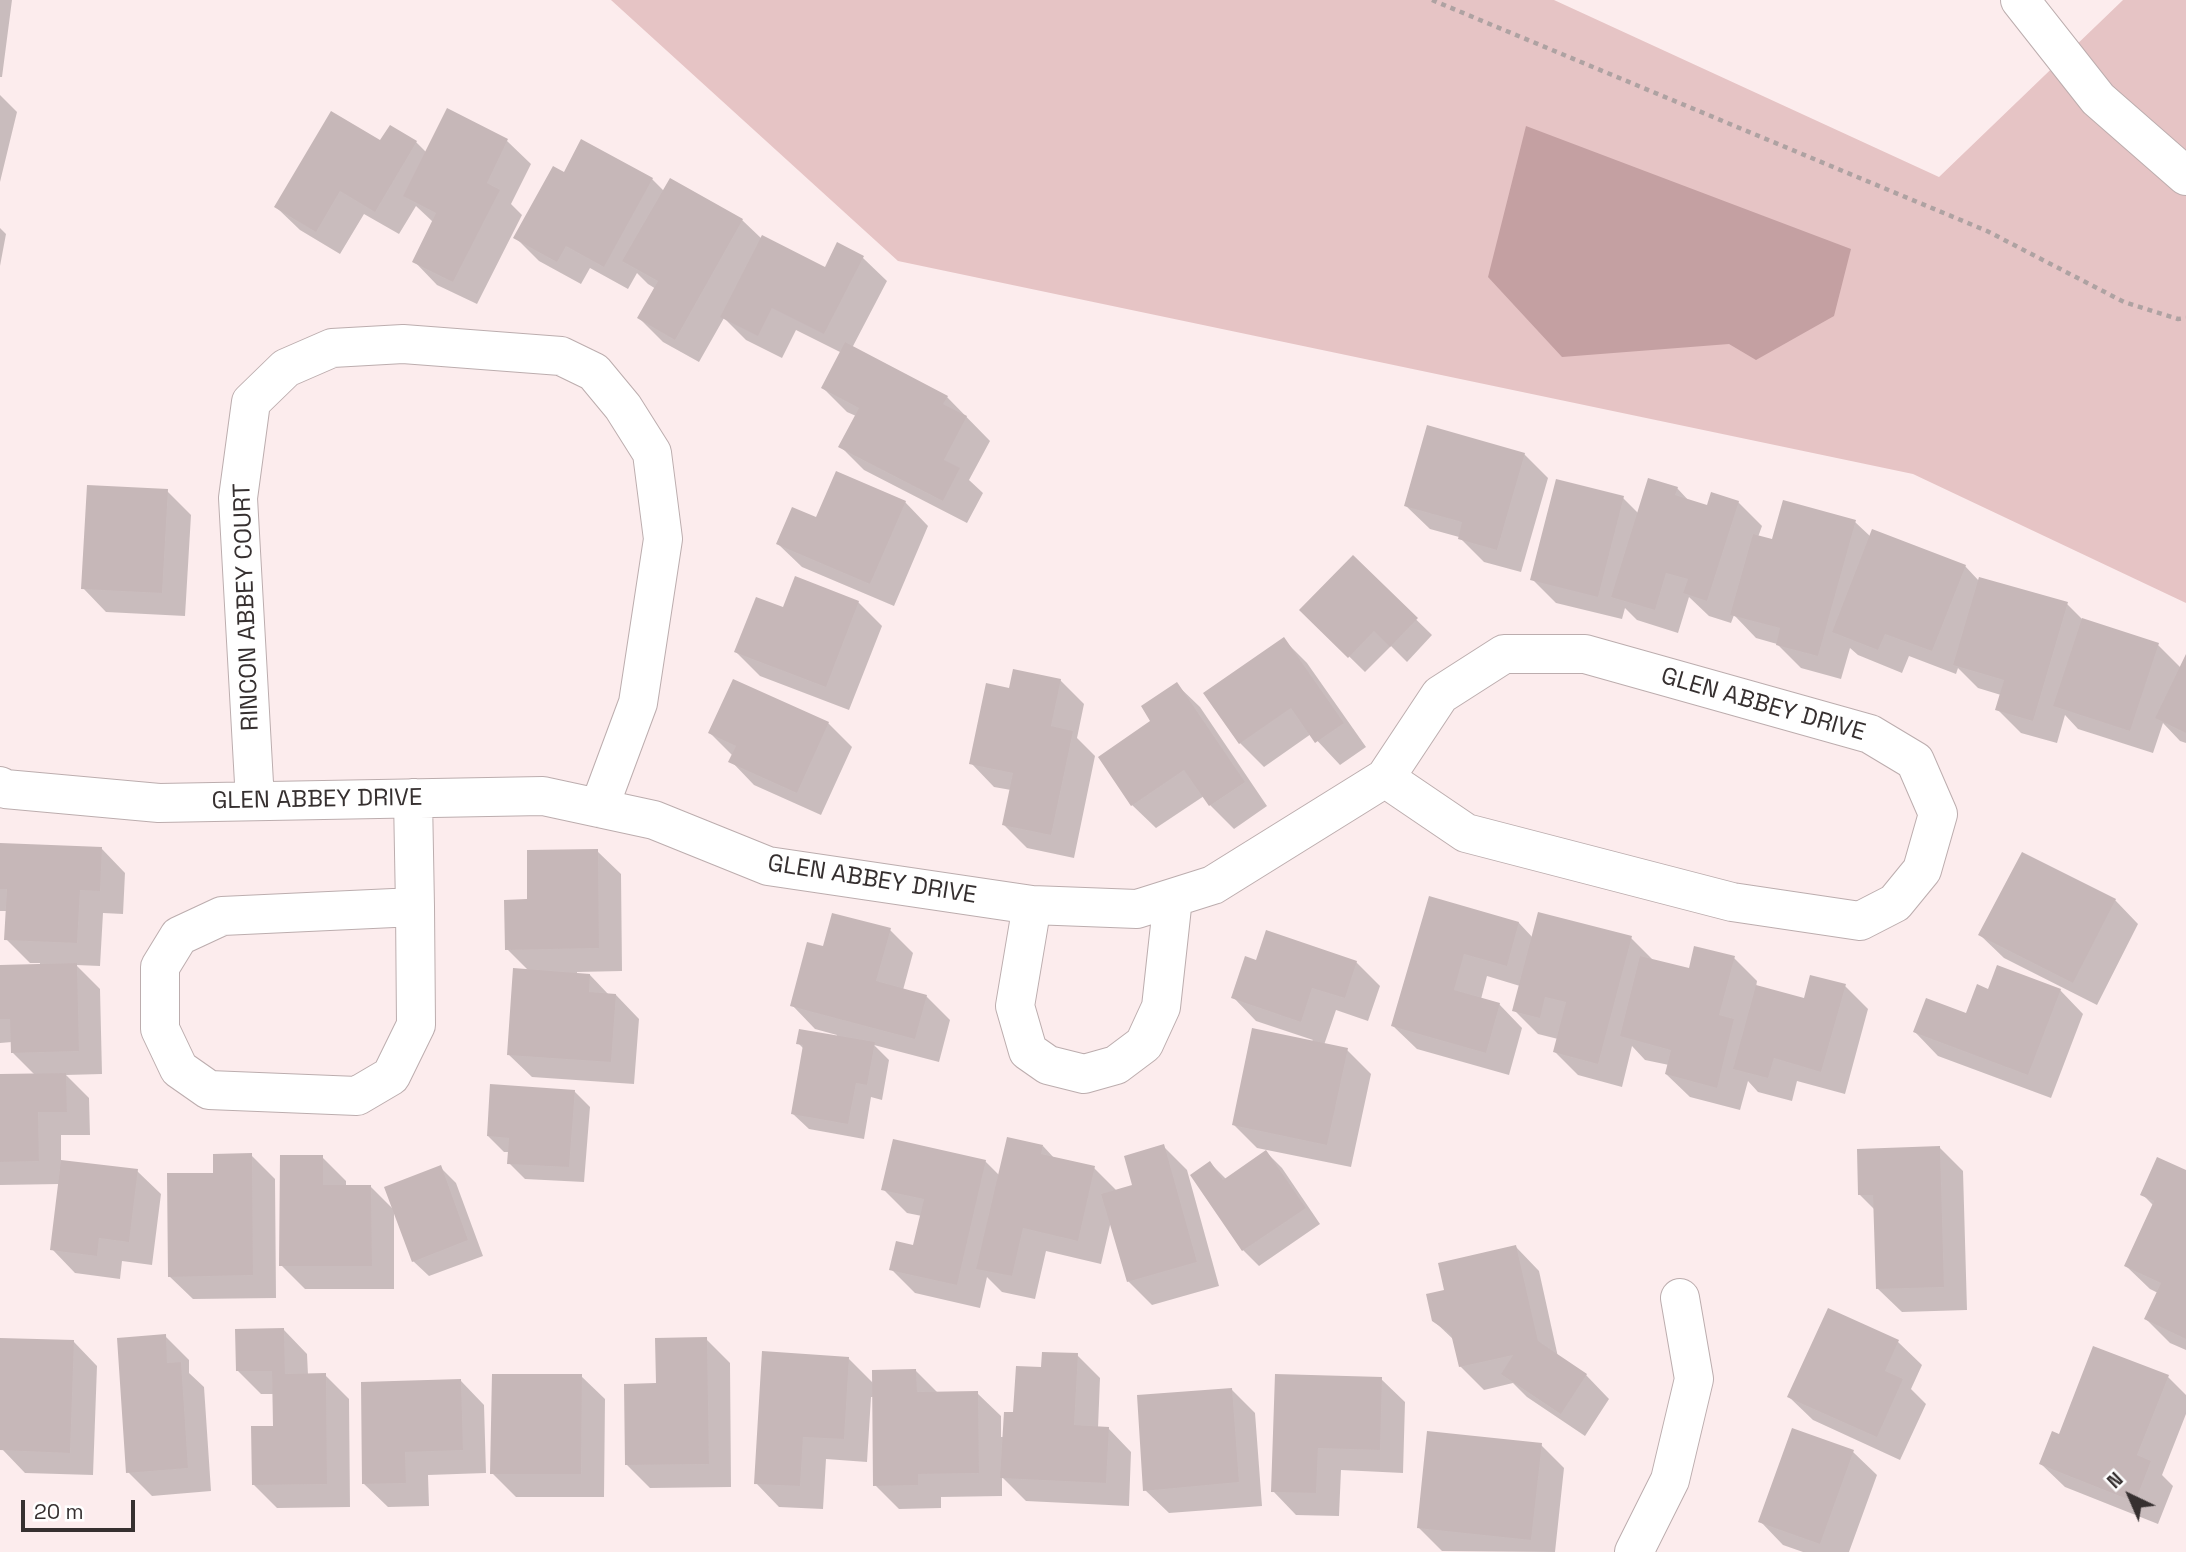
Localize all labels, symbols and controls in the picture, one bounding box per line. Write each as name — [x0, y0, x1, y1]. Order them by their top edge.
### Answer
street label: RINCON ABBEY COURT — [228, 483, 266, 731]
street label: GLEN ABBEY DRIVE — [1658, 662, 1868, 748]
street label: GLEN ABBEY DRIVE — [211, 784, 423, 816]
street label: GLEN ABBEY DRIVE — [766, 849, 978, 911]
north arrow — [2095, 1461, 2165, 1531]
text: N — [2102, 1467, 2128, 1494]
scale bar — [24, 1486, 138, 1530]
text: 20 m — [34, 1498, 84, 1525]

